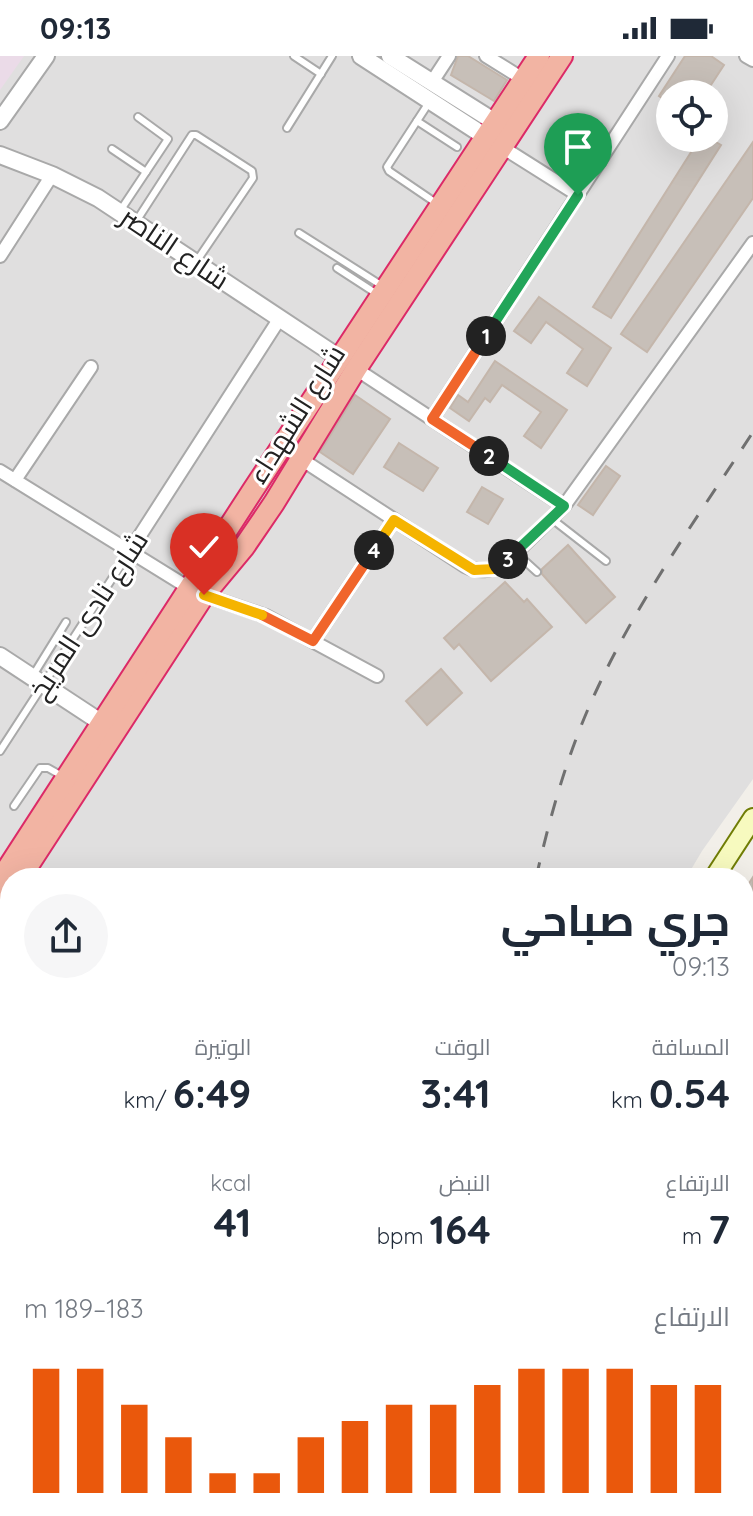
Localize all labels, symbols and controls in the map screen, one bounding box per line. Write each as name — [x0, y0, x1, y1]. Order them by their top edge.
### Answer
text: 09:13 — [40, 9, 111, 47]
map controls — [656, 80, 728, 152]
button: locate — [656, 80, 728, 152]
pin — [544, 113, 612, 195]
icon: arrive — [556, 125, 600, 169]
street label: شارع الناصر — [111, 197, 236, 298]
pin: 1 — [466, 316, 506, 356]
text: 1 — [482, 322, 490, 350]
street label: شارع الشهداء — [239, 338, 354, 491]
pin: 2 — [469, 436, 509, 476]
text: 2 — [483, 442, 495, 470]
pin — [170, 513, 238, 595]
street label: شارع نادى المريخ — [20, 524, 157, 707]
icon: check — [182, 525, 226, 569]
pin: 4 — [354, 530, 394, 570]
text: 4 — [368, 536, 380, 564]
pin: 3 — [488, 539, 528, 579]
text: 3 — [502, 545, 514, 573]
text: جري صباحي — [501, 892, 730, 947]
button: share — [24, 894, 108, 978]
text: 09:13 — [672, 950, 730, 983]
text: الوتيرة — [195, 1033, 251, 1061]
text: الوقت — [435, 1033, 491, 1061]
text: المسافة — [652, 1033, 730, 1061]
text: 6:49 — [173, 1068, 251, 1118]
text: 3:41 — [420, 1068, 491, 1118]
text: 0.54 — [649, 1068, 730, 1118]
text: /km — [124, 1086, 173, 1114]
text: km — [611, 1086, 649, 1114]
text: kcal — [210, 1169, 251, 1197]
text: النبض — [439, 1169, 491, 1197]
text: الارتفاع — [666, 1169, 730, 1197]
text: 41 — [213, 1197, 251, 1247]
text: 164 — [429, 1204, 491, 1254]
text: 7 — [708, 1204, 730, 1254]
text: bpm — [377, 1222, 429, 1250]
text: m — [682, 1222, 708, 1250]
text: 183–189 m — [24, 1292, 144, 1325]
text: الارتفاع — [654, 1300, 730, 1333]

